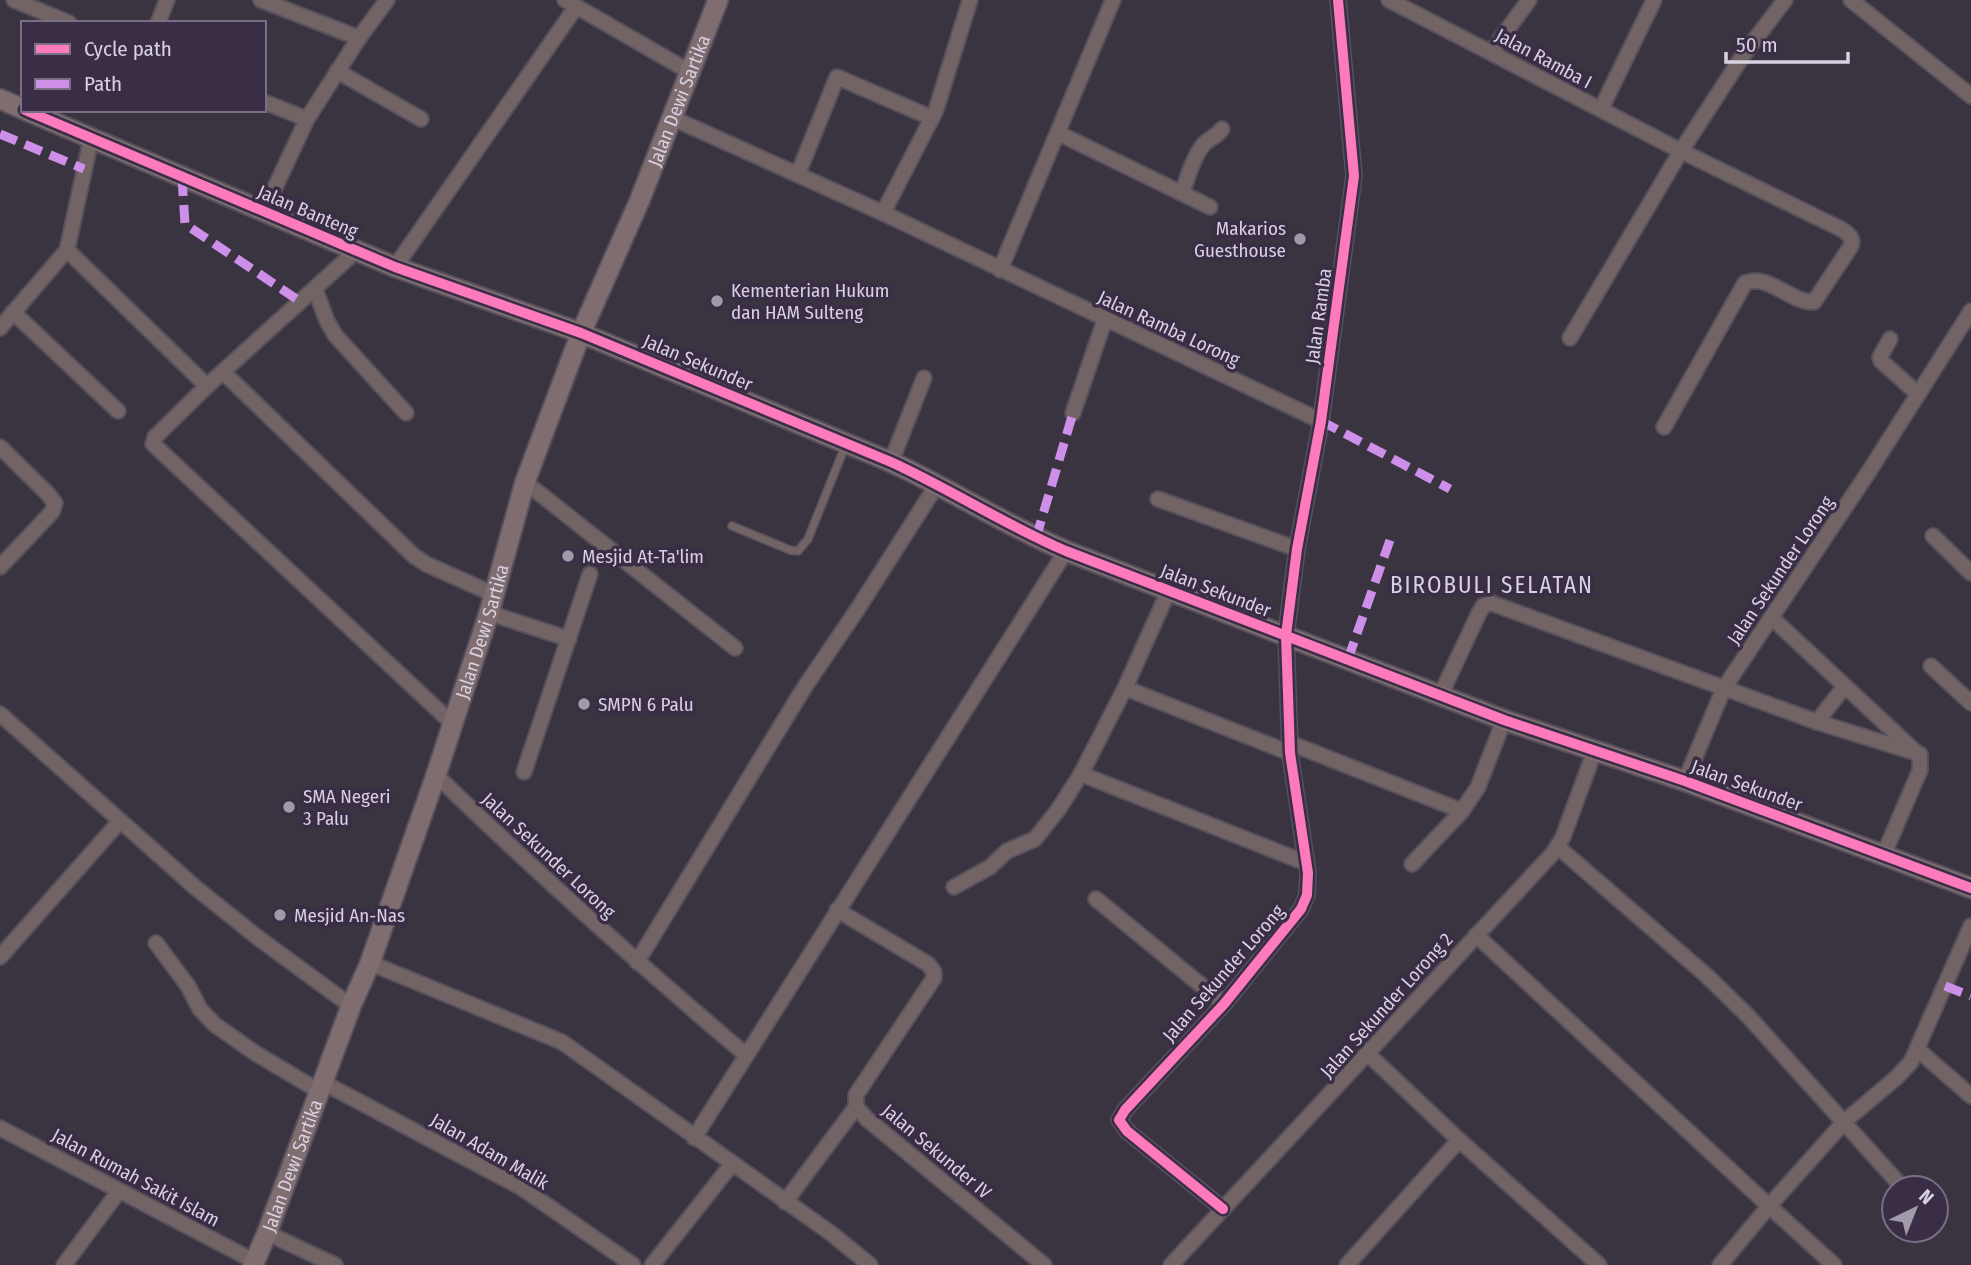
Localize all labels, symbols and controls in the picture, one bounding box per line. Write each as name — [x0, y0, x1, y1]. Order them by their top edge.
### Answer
legend — [21, 21, 266, 112]
scale bar — [1726, 21, 1848, 65]
street label: Jalan Ramba I — [1492, 23, 1596, 93]
street label: Jalan Dewi Sartika — [643, 32, 715, 170]
text: 50 m — [1736, 32, 1778, 58]
text: Cycle path — [84, 36, 172, 62]
text: Path — [84, 71, 122, 97]
street label: Jalan Banteng — [254, 180, 362, 243]
place label: Makarios Guesthouse — [1194, 217, 1286, 262]
marker: Makarios Guesthouse — [1292, 231, 1308, 247]
street label: Jalan Ramba — [1300, 267, 1337, 365]
place label: Kementerian Hukum dan HAM Sulteng — [731, 279, 889, 324]
street label: Jalan Ramba Lorong — [1094, 286, 1243, 371]
marker: Kementerian Hukum dan HAM Sulteng — [709, 293, 725, 309]
street label: Jalan Sekunder — [640, 329, 756, 396]
street label: Jalan Sekunder Lorong — [1722, 492, 1839, 649]
place label: Mesjid At-Ta'lim — [582, 545, 704, 568]
marker: Mesjid At-Ta'lim — [560, 548, 576, 564]
street label: Jalan Sekunder — [1157, 559, 1275, 622]
street label: Jalan Dewi Sartika — [451, 562, 514, 702]
district label: BIROBULI SELATAN — [1390, 571, 1594, 599]
place label: SMPN 6 Palu — [598, 693, 694, 716]
marker: SMPN 6 Palu — [576, 696, 592, 712]
street label: Jalan Sekunder — [1688, 755, 1806, 816]
place label: SMA Negeri 3 Palu — [303, 785, 391, 830]
street label: Jalan Sekunder Lorong — [477, 788, 620, 923]
marker: SMA Negeri 3 Palu — [281, 799, 297, 815]
street label: Jalan Sekunder Lorong — [1158, 900, 1289, 1047]
place label: Mesjid An-Nas — [294, 904, 405, 927]
marker: Mesjid An-Nas — [272, 907, 288, 923]
street label: Jalan Sekunder Lorong 2 — [1315, 928, 1457, 1083]
street label: Jalan Dewi Sartika — [257, 1096, 327, 1235]
street label: Jalan Sekunder IV — [877, 1099, 996, 1204]
street label: Jalan Adam Malik — [426, 1108, 553, 1195]
street label: Jalan Rumah Sakit Islam — [48, 1123, 224, 1231]
north arrow — [1880, 1174, 1950, 1244]
text: N — [1914, 1185, 1938, 1209]

